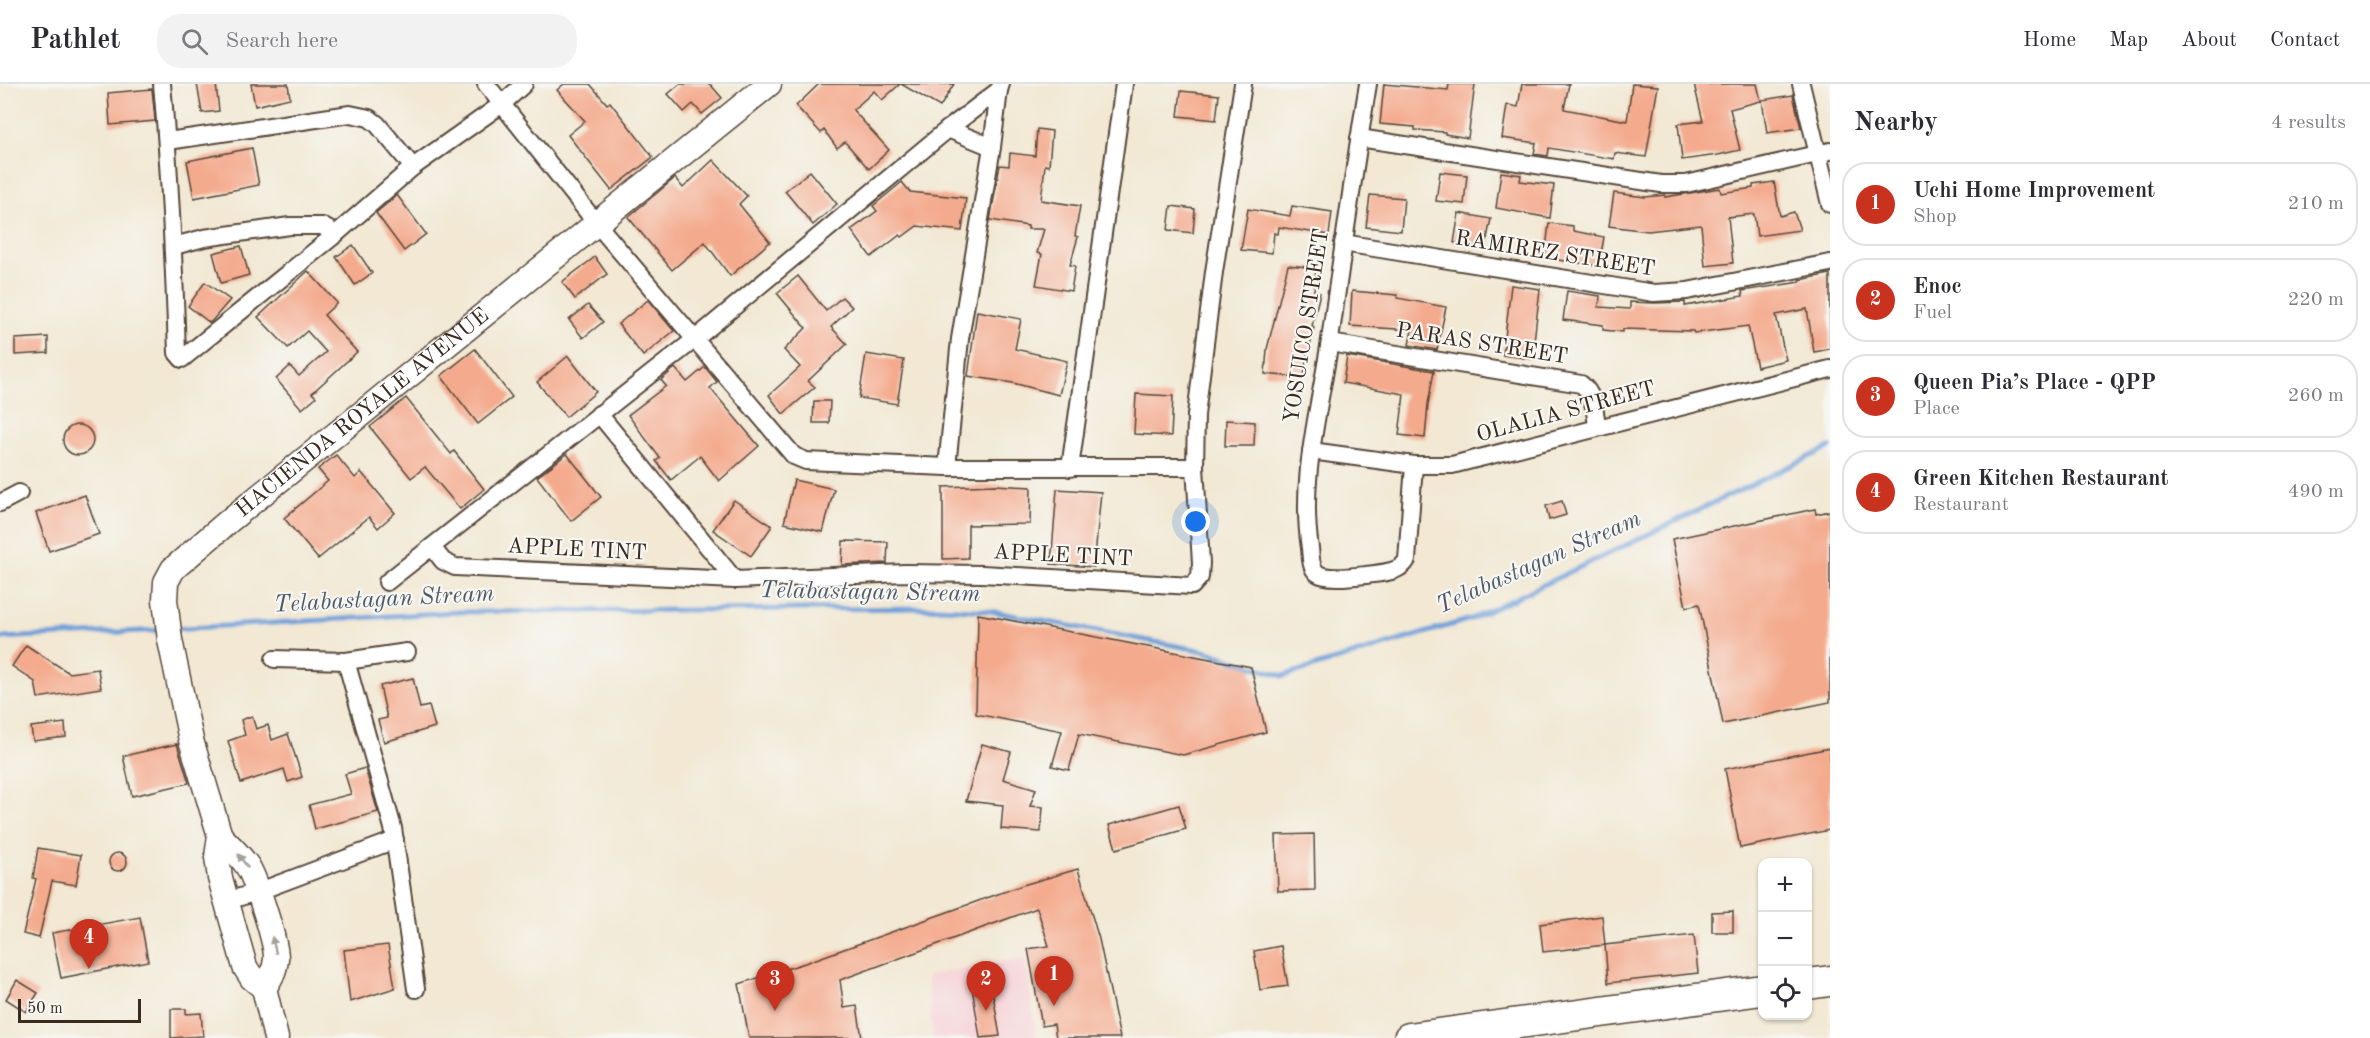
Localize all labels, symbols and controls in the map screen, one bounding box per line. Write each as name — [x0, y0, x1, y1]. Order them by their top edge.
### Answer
search box — [157, 14, 577, 68]
icon: search — [178, 25, 211, 58]
text: Pathlet — [30, 27, 121, 55]
text: Search here — [226, 30, 338, 52]
text: Home — [2023, 30, 2076, 51]
text: Map — [2109, 30, 2148, 51]
text: About — [2181, 30, 2237, 51]
text: Contact — [2270, 30, 2340, 51]
text: Nearby — [1854, 110, 1938, 136]
text: 4 results — [2271, 113, 2346, 133]
text: Uchi Home Improvement — [1913, 180, 2155, 202]
text: 1 — [1870, 194, 1881, 214]
text: 210 m — [2288, 194, 2344, 214]
text: Shop — [1913, 207, 1957, 227]
street label: YOSUICO STREET — [1281, 227, 1333, 425]
street label: RAMIREZ STREET — [1453, 227, 1657, 281]
text: Enoc — [1913, 276, 1962, 298]
text: 2 — [1870, 290, 1881, 310]
text: 220 m — [2288, 290, 2344, 310]
text: Fuel — [1913, 303, 1952, 323]
street label: HACIENDA ROYALE AVENUE — [232, 304, 493, 522]
street label: PARAS STREET — [1394, 320, 1570, 368]
text: Queen Pia’s Place - QPP — [1913, 372, 2156, 394]
street label: OLALIA STREET — [1474, 377, 1658, 447]
text: 3 — [1870, 386, 1881, 406]
text: 260 m — [2288, 386, 2344, 406]
text: Place — [1913, 399, 1960, 419]
text: Green Kitchen Restaurant — [1913, 468, 2169, 490]
text: 4 — [1870, 482, 1881, 502]
text: 490 m — [2288, 482, 2344, 502]
text: Restaurant — [1913, 495, 2009, 515]
your location — [1181, 507, 1210, 536]
water label: Telabastagan Stream — [1433, 507, 1645, 619]
street label: APPLE TINT — [507, 535, 647, 565]
street label: APPLE TINT — [993, 541, 1133, 571]
water label: Telabastagan Stream — [759, 579, 981, 607]
water label: Telabastagan Stream — [273, 582, 495, 618]
one-way arrow — [237, 854, 249, 870]
map controls — [1758, 858, 1812, 1020]
button: + — [1758, 858, 1812, 912]
button: − — [1758, 912, 1812, 966]
pin: 4 — [70, 920, 109, 969]
one-way arrow — [268, 936, 278, 954]
pin: 1 — [1034, 956, 1074, 1006]
pin: 3 — [756, 962, 794, 1011]
pin: 2 — [966, 962, 1006, 1011]
button: locate — [1758, 966, 1812, 1020]
scale bar — [18, 996, 141, 1024]
text: 50 m — [27, 1001, 63, 1017]

